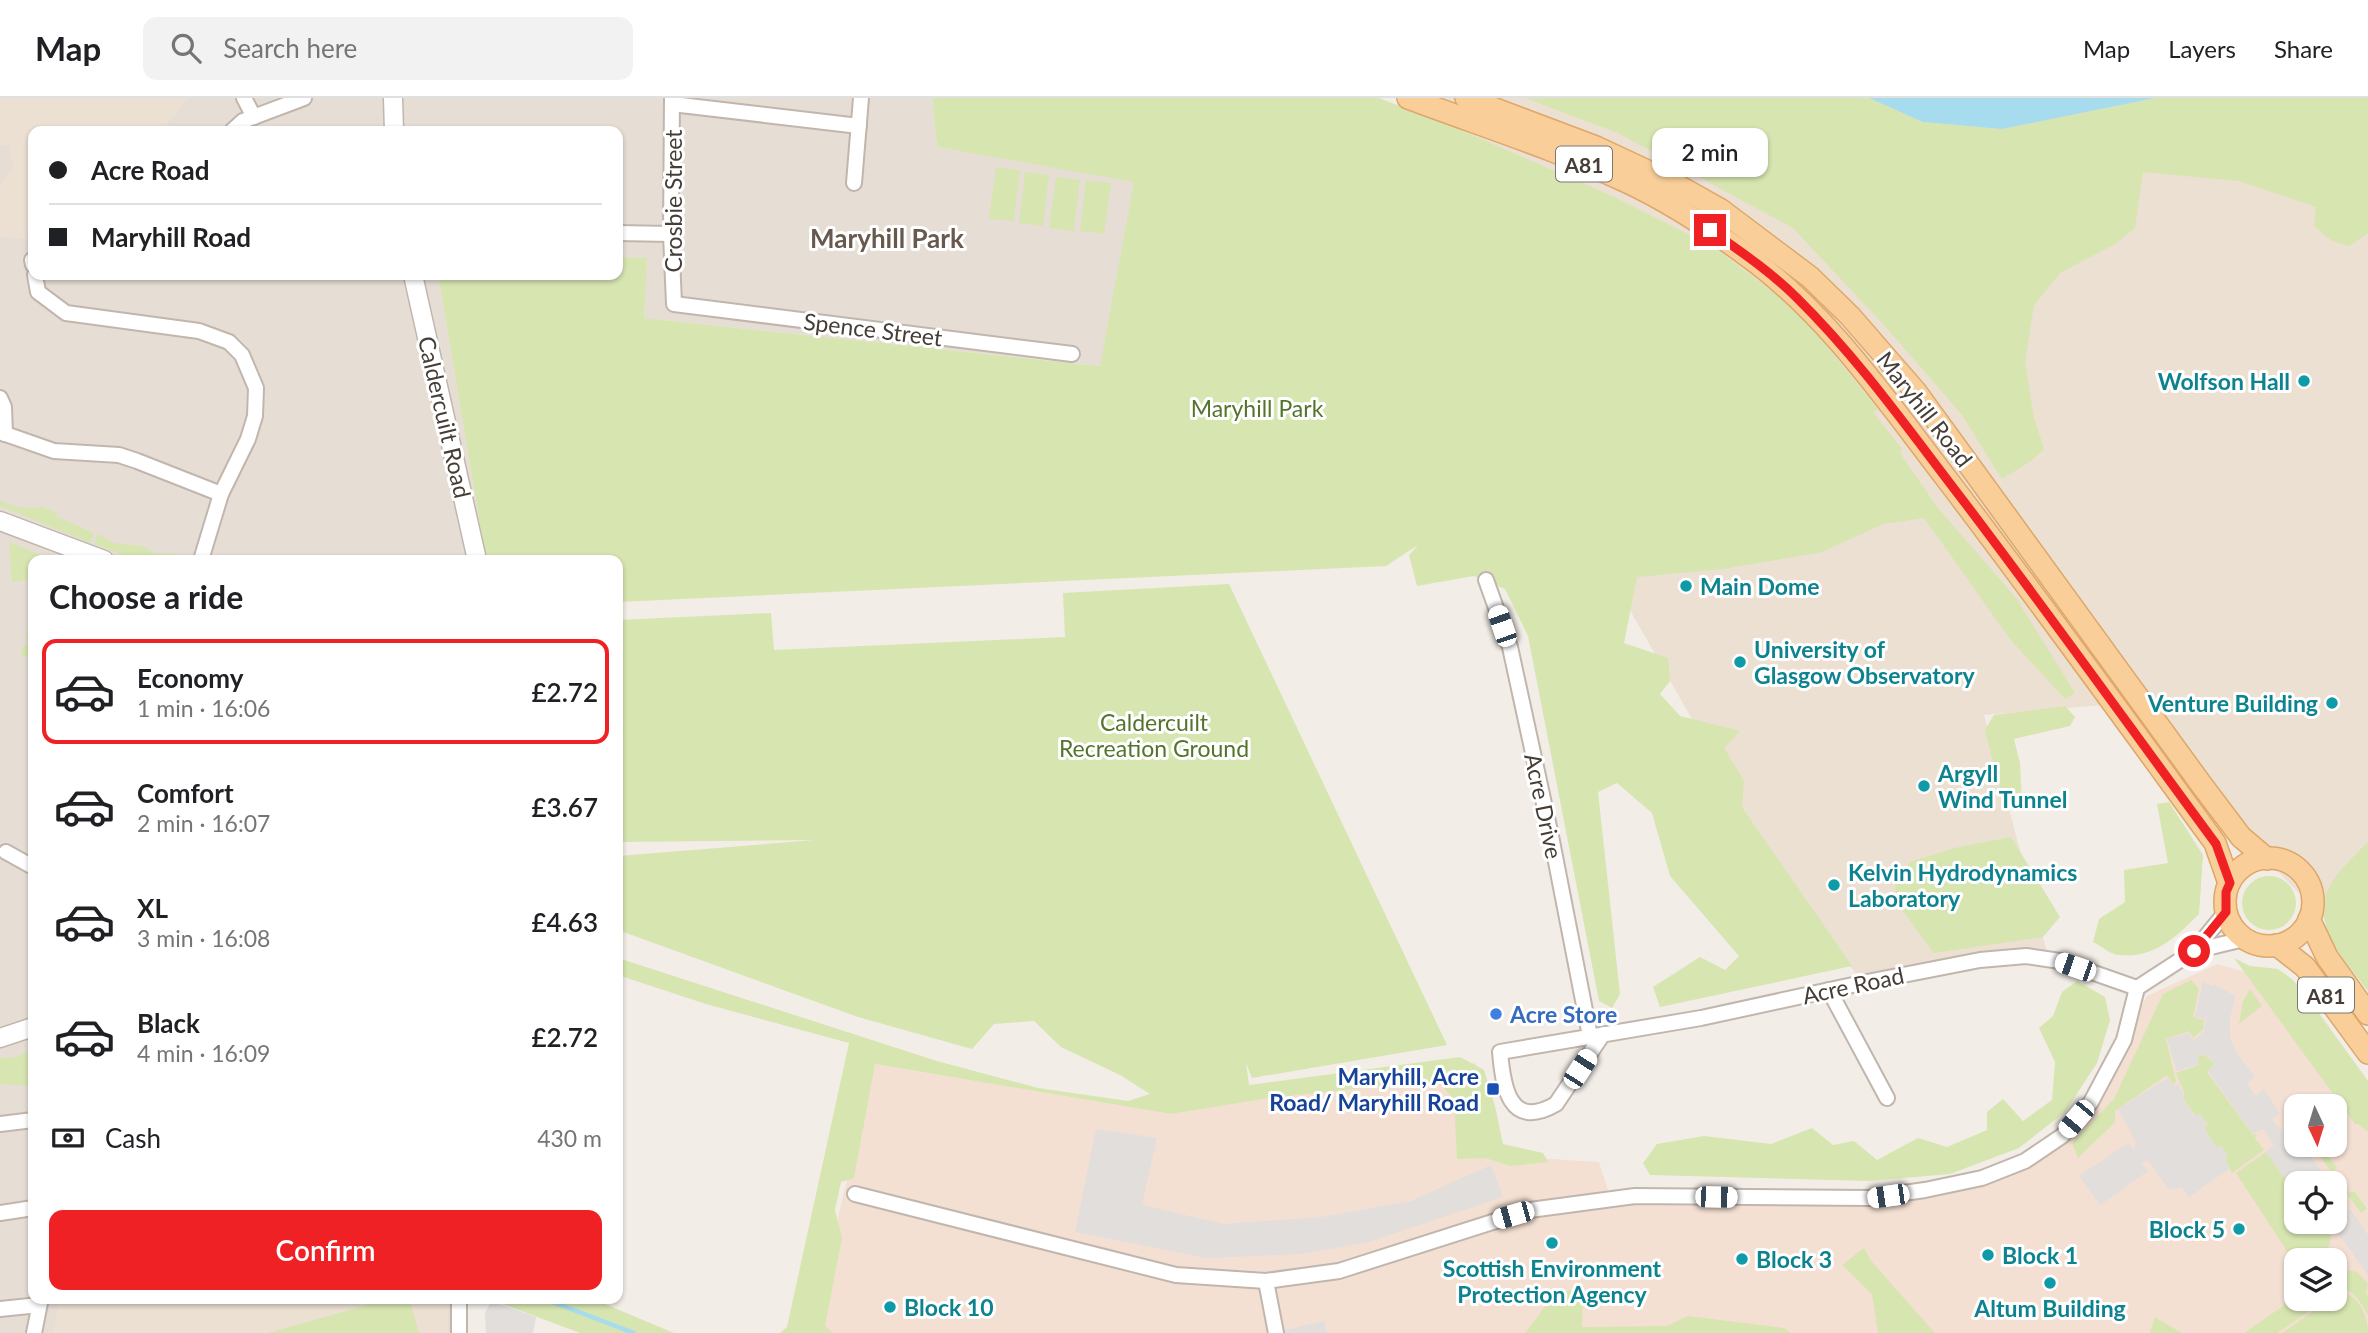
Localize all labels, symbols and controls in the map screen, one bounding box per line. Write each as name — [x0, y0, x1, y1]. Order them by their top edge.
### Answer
search box — [143, 17, 633, 80]
text: Map — [35, 28, 101, 68]
icon: search — [167, 29, 205, 67]
text: Search here — [223, 32, 357, 64]
text: Map — [2083, 34, 2130, 63]
text: Layers — [2168, 34, 2236, 63]
text: Share — [2274, 34, 2333, 63]
street label: Crosbie Street — [659, 129, 687, 273]
callout: 2 min — [1652, 129, 1768, 178]
text: 2 min — [1682, 138, 1738, 166]
road number: A81 — [1556, 146, 1612, 182]
text: Acre Road — [91, 154, 210, 186]
route end — [1694, 214, 1726, 246]
text: Maryhill Road — [91, 221, 251, 253]
district label: Maryhill Park — [810, 222, 964, 254]
street label: Spence Street — [802, 307, 945, 351]
street label: Caldercuilt Road — [413, 333, 477, 501]
street label: Maryhill Road — [1871, 346, 1979, 472]
place label: Wolfson Hall — [2158, 367, 2290, 395]
marker: Wolfson Hall — [2296, 373, 2312, 389]
park label: Maryhill Park — [1191, 394, 1324, 422]
place label: Main Dome — [1700, 572, 1820, 600]
text: Choose a ride — [49, 577, 243, 616]
marker: Main Dome — [1678, 578, 1694, 594]
car — [1486, 603, 1519, 649]
place label: University of Glasgow Observatory — [1754, 635, 1976, 689]
marker: University of Glasgow Observatory — [1732, 654, 1748, 670]
icon: car — [53, 660, 116, 723]
text: Economy — [137, 662, 243, 694]
text: £2.72 — [532, 676, 598, 708]
place label: Venture Building — [2147, 689, 2318, 717]
text: 1 min · 16:06 — [137, 694, 270, 722]
marker: Venture Building — [2324, 695, 2340, 711]
park label: Caldercuilt Recreation Ground — [1059, 708, 1249, 762]
street label: Acre Drive — [1519, 751, 1569, 861]
place label: Argyll Wind Tunnel — [1937, 759, 2067, 813]
icon: car — [53, 775, 116, 838]
text: Comfort — [137, 777, 234, 809]
marker: Argyll Wind Tunnel — [1916, 778, 1932, 794]
text: £3.67 — [532, 791, 598, 823]
text: 2 min · 16:07 — [137, 809, 270, 837]
place label: Kelvin Hydrodynamics Laboratory — [1848, 858, 2077, 912]
marker: Kelvin Hydrodynamics Laboratory — [1826, 877, 1842, 893]
icon: car — [53, 890, 116, 953]
text: XL — [137, 892, 168, 924]
text: £4.63 — [532, 906, 598, 938]
text: 3 min · 16:08 — [137, 924, 270, 952]
route start — [2178, 935, 2210, 967]
car — [2052, 950, 2099, 984]
street label: Acre Road — [1800, 961, 1906, 1009]
road number: A81 — [2298, 978, 2354, 1012]
place label: Acre Store — [1509, 1000, 1617, 1028]
icon: car — [53, 1005, 116, 1068]
marker: Acre Store — [1488, 1006, 1504, 1022]
text: Black — [137, 1007, 200, 1039]
text: £2.72 — [532, 1021, 598, 1053]
text: 4 min · 16:09 — [137, 1039, 270, 1067]
car — [1560, 1046, 1601, 1092]
place label: Maryhill, Acre Road/ Maryhill Road — [1269, 1062, 1479, 1116]
marker: Maryhill, Acre Road/ Maryhill Road — [1485, 1081, 1501, 1097]
north arrow — [2284, 1094, 2347, 1157]
map controls — [2284, 1094, 2347, 1311]
car — [2055, 1096, 2098, 1142]
icon: cash — [49, 1119, 87, 1157]
text: Cash — [105, 1122, 161, 1154]
text: 430 m — [537, 1124, 602, 1152]
button: locate — [2284, 1171, 2347, 1234]
car — [1866, 1183, 1911, 1209]
car — [1695, 1186, 1738, 1208]
car — [1490, 1199, 1537, 1231]
button: Confirm — [49, 1210, 602, 1290]
place label: Block 5 — [2149, 1215, 2225, 1243]
marker: Block 5 — [2231, 1221, 2247, 1237]
marker: Scottish Environment Protection Agency — [1544, 1235, 1560, 1251]
place label: Block 1 — [2002, 1241, 2078, 1269]
place label: Block 3 — [1756, 1245, 1832, 1273]
marker: Block 1 — [1980, 1247, 1996, 1263]
button: layers — [2284, 1248, 2347, 1311]
marker: Block 3 — [1734, 1251, 1750, 1267]
place label: Scottish Environment Protection Agency — [1443, 1254, 1662, 1308]
marker: Altum Building — [2042, 1275, 2058, 1291]
place label: Block 10 — [904, 1293, 994, 1321]
place label: Altum Building — [1973, 1294, 2126, 1322]
marker: Block 10 — [882, 1299, 898, 1315]

